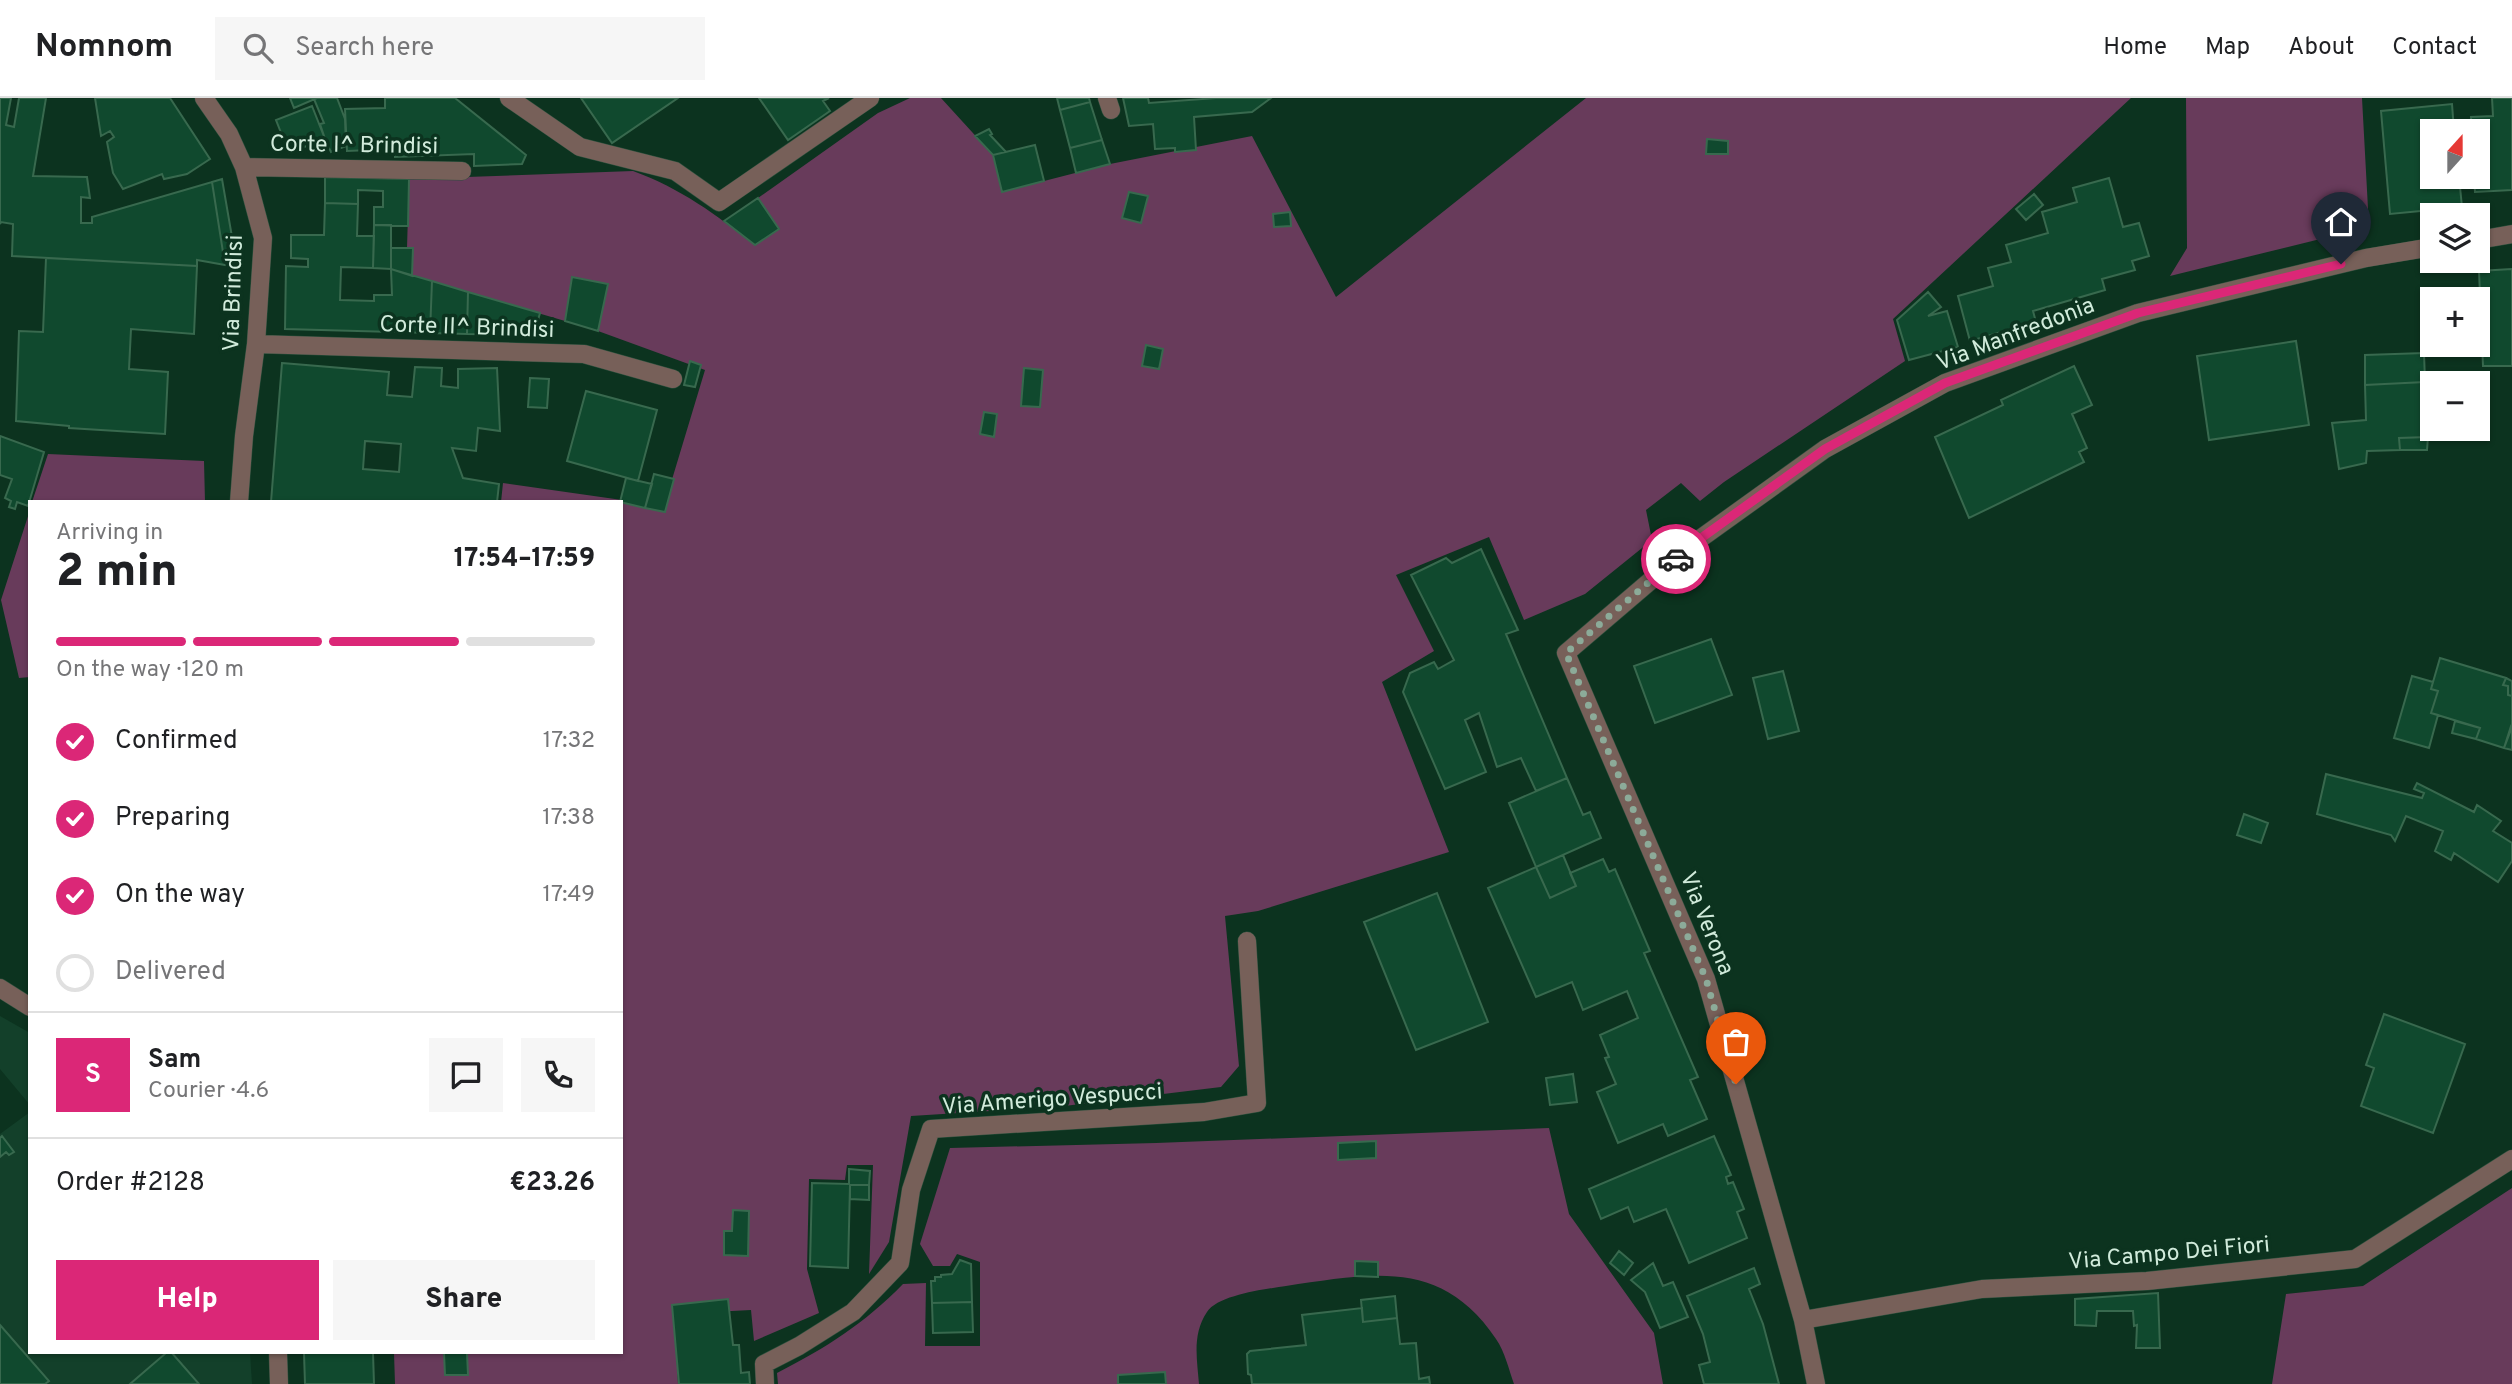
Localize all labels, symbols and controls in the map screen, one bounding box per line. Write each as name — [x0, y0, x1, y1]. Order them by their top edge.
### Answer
search box — [215, 17, 705, 80]
text: Nomnom — [35, 27, 173, 69]
icon: search — [239, 29, 277, 67]
text: Search here — [295, 32, 434, 65]
text: Home — [2103, 33, 2167, 63]
text: Map — [2205, 33, 2250, 63]
text: About — [2288, 33, 2354, 63]
text: Contact — [2392, 33, 2477, 63]
north arrow — [2420, 119, 2490, 189]
map controls — [2420, 119, 2490, 441]
street label: Corte I^ Brindisi — [269, 131, 438, 162]
pin — [2311, 192, 2371, 264]
icon: home — [2322, 203, 2360, 241]
button: layers — [2420, 203, 2490, 273]
street label: Via Brindisi — [218, 234, 251, 352]
button: + — [2420, 287, 2490, 357]
street label: Via Manfredonia — [1933, 292, 2099, 379]
street label: Corte II^ Brindisi — [379, 311, 555, 346]
button: − — [2420, 371, 2490, 441]
text: Arriving in — [56, 519, 163, 548]
courier — [1641, 524, 1711, 594]
icon: car — [1657, 540, 1695, 578]
text: 17:54–17:59 — [454, 543, 595, 576]
text: 2 min — [56, 544, 178, 603]
text: On the way · 120 m — [56, 656, 244, 685]
icon: check — [56, 723, 94, 761]
text: Confirmed — [115, 725, 238, 758]
text: 17:32 — [543, 727, 595, 756]
icon: check — [56, 800, 94, 838]
text: Preparing — [115, 802, 230, 835]
text: 17:38 — [542, 804, 595, 833]
street label: Via Verona — [1672, 868, 1740, 980]
icon: check — [56, 877, 94, 915]
text: On the way — [115, 879, 245, 912]
text: 17:49 — [543, 881, 595, 910]
text: Delivered — [115, 956, 226, 989]
pin — [1706, 1012, 1766, 1084]
icon: bag — [1717, 1023, 1755, 1061]
button: chat — [429, 1038, 503, 1112]
button: phone — [521, 1038, 595, 1112]
text: Sam — [148, 1044, 201, 1077]
text: S — [85, 1059, 101, 1092]
text: Courier · 4.6 — [148, 1077, 269, 1106]
street label: Via Amerigo Vespucci — [941, 1078, 1163, 1123]
text: Order #2128 — [56, 1167, 205, 1200]
text: €23.26 — [509, 1167, 595, 1200]
street label: Via Campo Dei Fiori — [2067, 1231, 2271, 1278]
button: Help — [56, 1260, 319, 1340]
button: Share — [333, 1260, 595, 1340]

